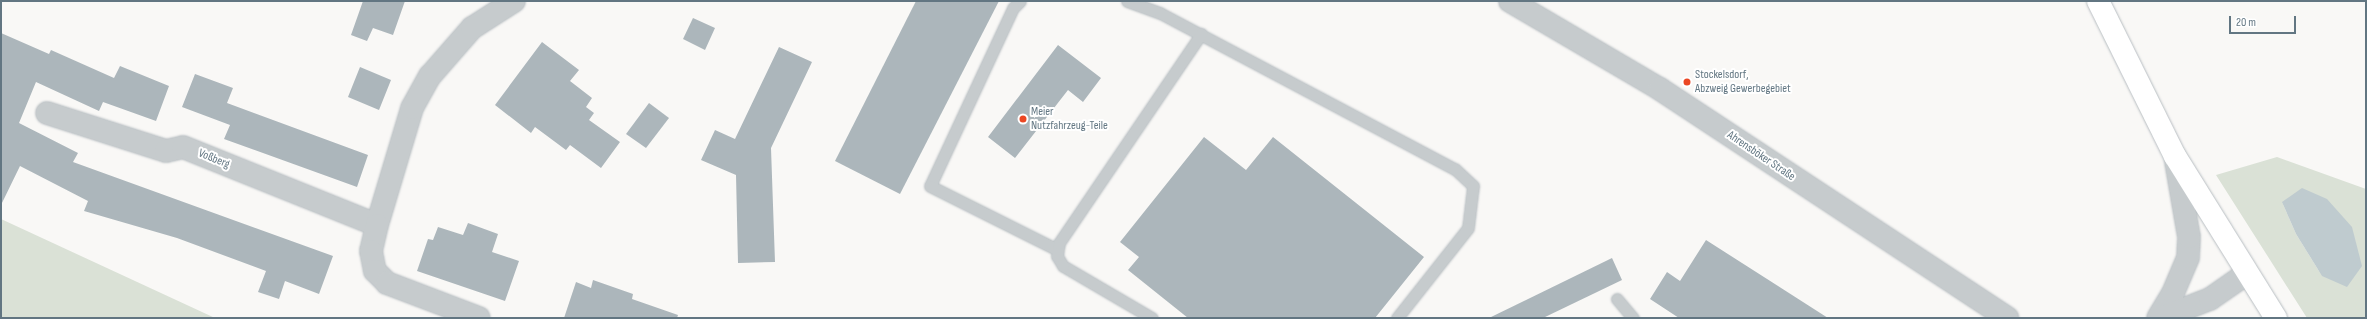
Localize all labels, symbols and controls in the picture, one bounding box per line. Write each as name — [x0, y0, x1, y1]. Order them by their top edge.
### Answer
scale bar — [2231, 8, 2298, 34]
text: 20 m — [2236, 15, 2256, 30]
place label: Stockelsdorf, Abzweig Gewerbegebiet — [1695, 68, 1791, 96]
marker: Stockelsdorf, Abzweig Gewerbegebiet — [1682, 77, 1692, 87]
place label: Meier Nutzfahrzeug-Teile — [1031, 105, 1108, 133]
marker: Meier Nutzfahrzeug-Teile — [1018, 114, 1028, 124]
street label: Ahrensböker Straße — [1724, 128, 1798, 184]
street label: Voßberg — [196, 146, 232, 172]

